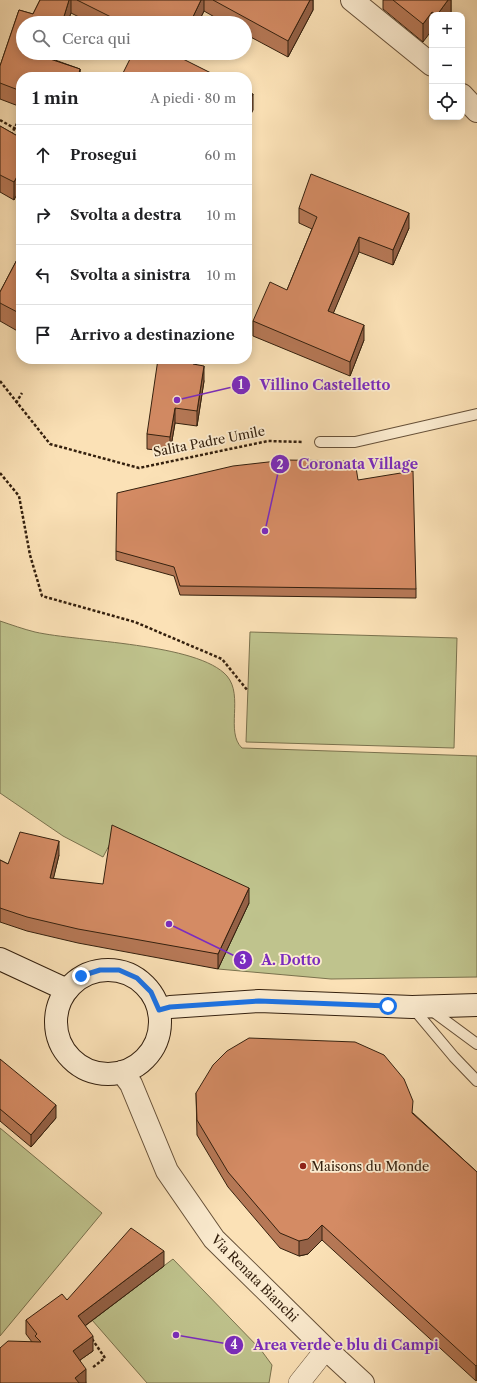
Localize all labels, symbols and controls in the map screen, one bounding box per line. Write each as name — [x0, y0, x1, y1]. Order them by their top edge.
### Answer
map controls — [429, 12, 465, 120]
button: + — [429, 12, 465, 48]
search box — [16, 16, 252, 60]
icon: search — [30, 27, 52, 49]
text: Cerca qui — [62, 29, 131, 48]
button: − — [429, 48, 465, 84]
button: locate — [429, 84, 465, 120]
text: 1 min — [32, 88, 79, 108]
text: A piedi · 80 m — [150, 90, 236, 106]
icon: ahead — [32, 144, 54, 166]
text: Prosegui — [70, 145, 137, 164]
text: 60 m — [205, 147, 236, 163]
icon: right — [32, 204, 54, 226]
text: Svolta a destra — [70, 205, 181, 224]
text: 10 m — [207, 207, 236, 223]
icon: left — [32, 264, 54, 286]
text: Svolta a sinistra — [70, 265, 190, 284]
text: 10 m — [207, 267, 236, 283]
icon: arrive — [32, 324, 54, 346]
text: Arrivo a destinazione — [70, 325, 235, 344]
callout: Villino Castelletto — [231, 372, 398, 398]
text: Villino Castelletto — [259, 376, 390, 394]
text: 1 — [238, 377, 244, 392]
street label: Salita Padre Umile — [152, 422, 266, 460]
callout: Coronata Village — [270, 451, 426, 477]
text: Coronata Village — [298, 455, 418, 473]
text: 2 — [276, 457, 284, 472]
callout: A. Dotto — [233, 947, 328, 973]
text: A. Dotto — [260, 951, 321, 969]
text: 3 — [240, 952, 247, 967]
route end — [72, 967, 90, 985]
route start — [379, 997, 397, 1015]
place label: Maisons du Monde — [311, 1158, 429, 1174]
marker: Maisons du Monde — [298, 1161, 308, 1171]
street label: Via Renata Bianchi — [207, 1230, 302, 1325]
callout: Area verde e blu di Campi — [224, 1332, 447, 1358]
text: Area verde e blu di Campi — [252, 1336, 439, 1354]
text: 4 — [230, 1337, 238, 1352]

